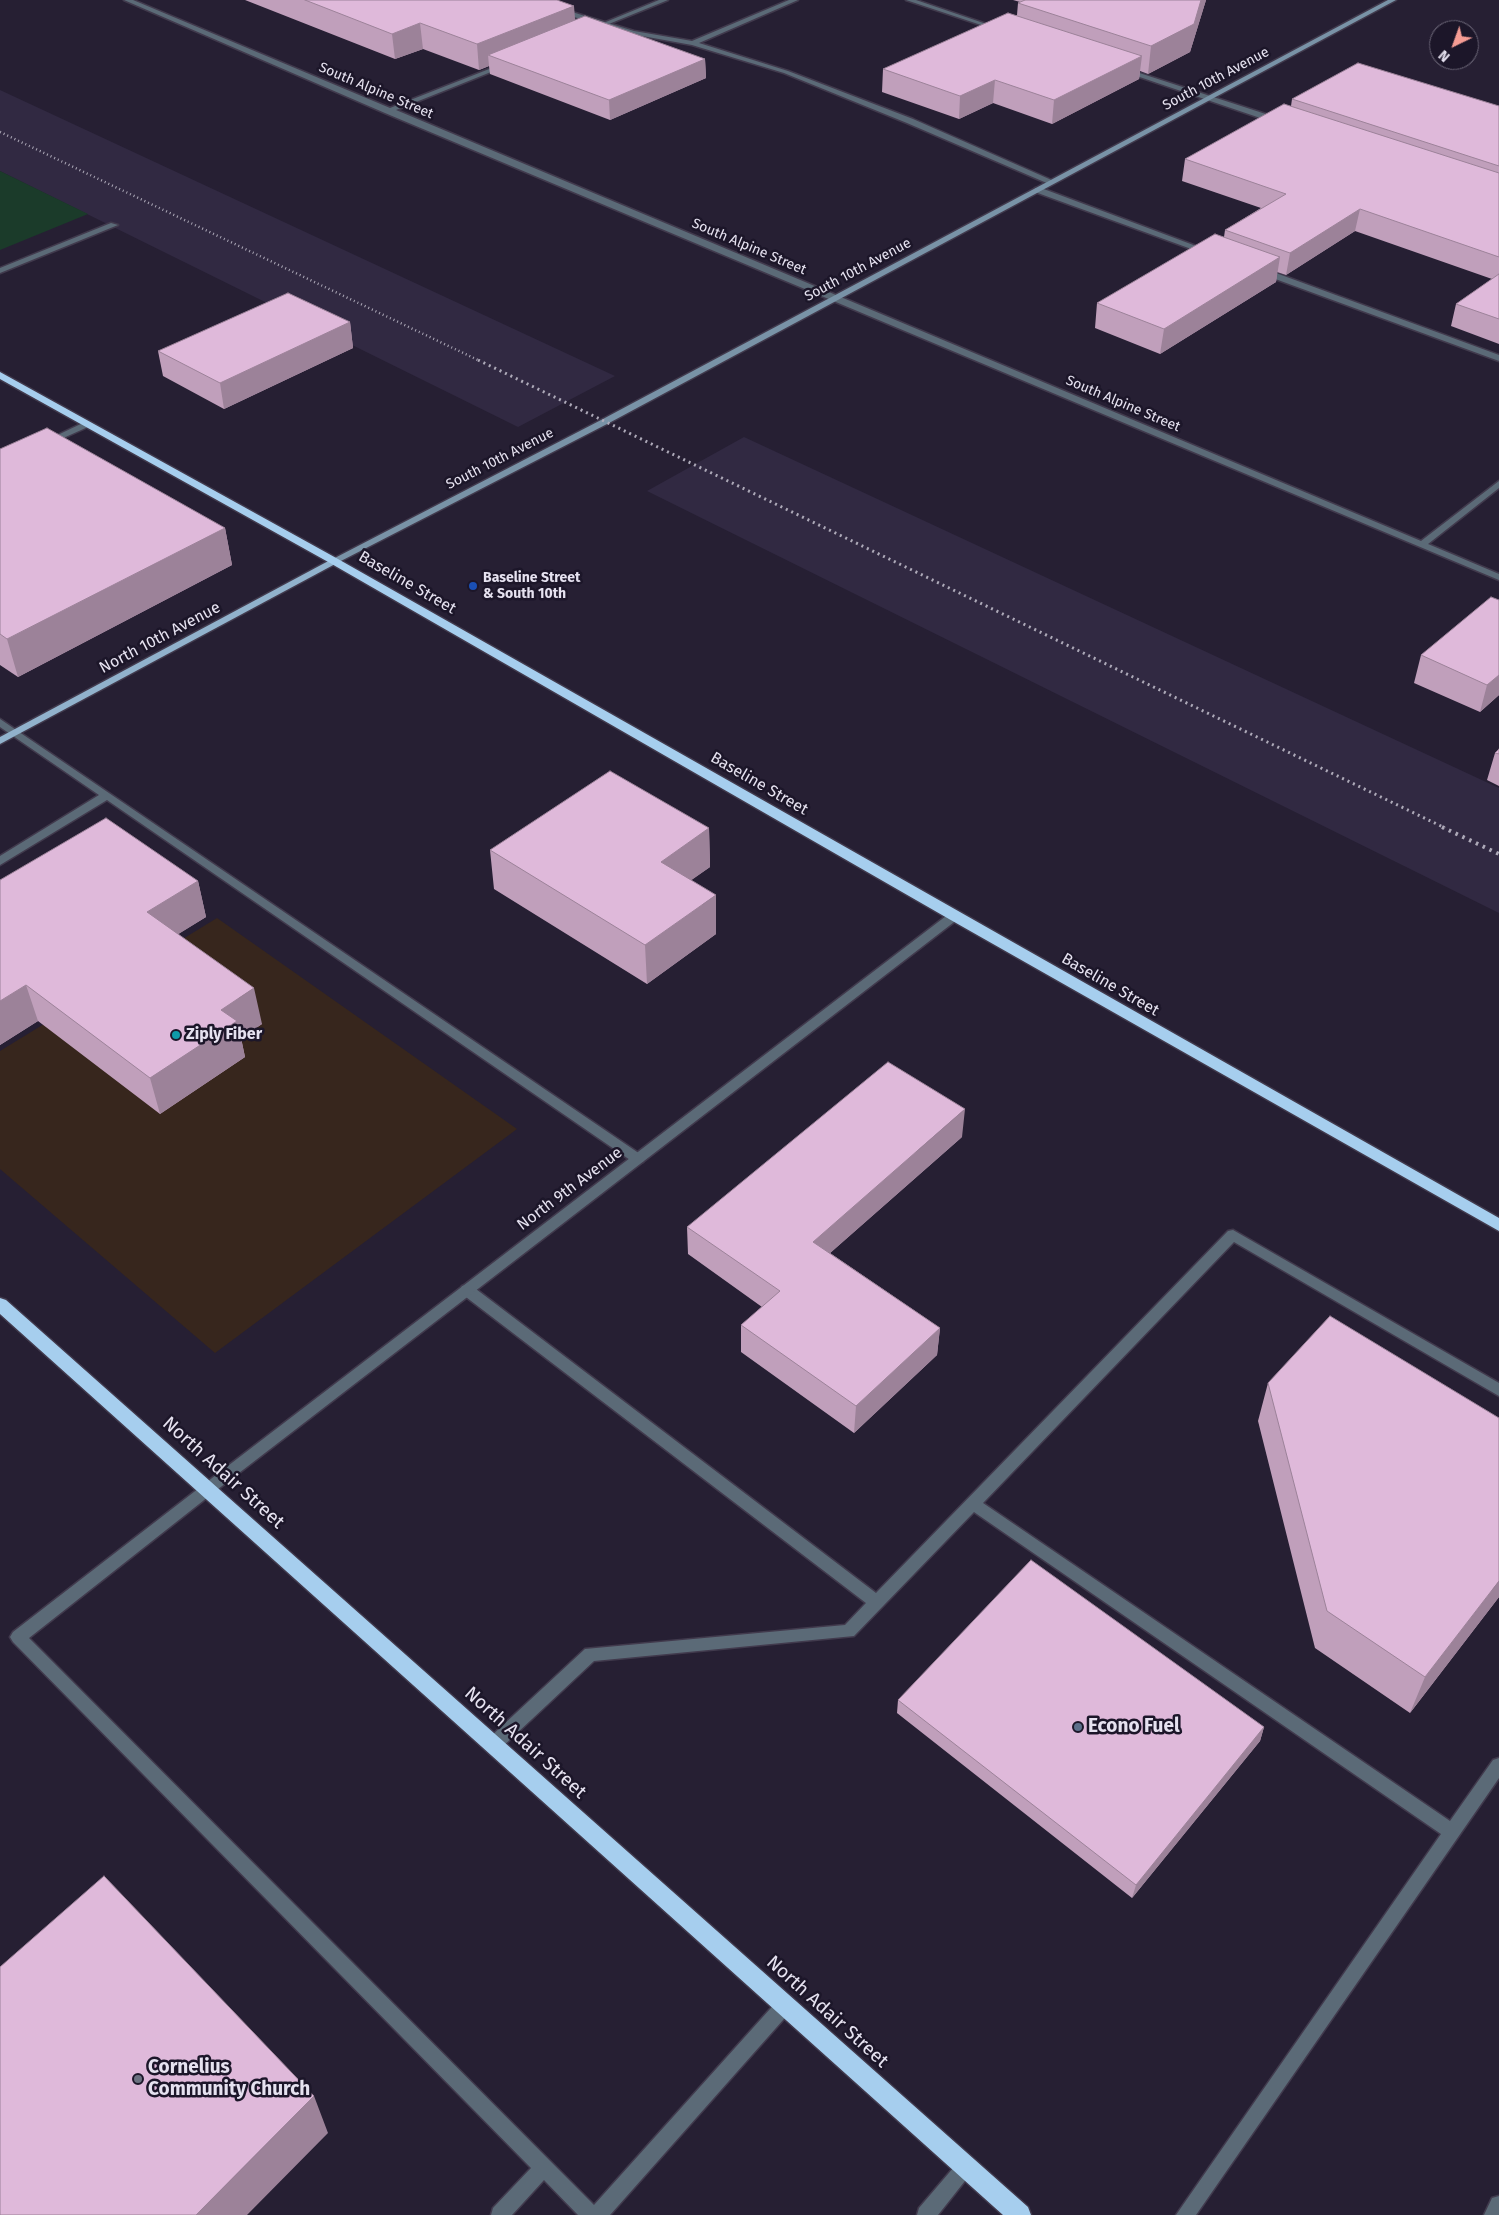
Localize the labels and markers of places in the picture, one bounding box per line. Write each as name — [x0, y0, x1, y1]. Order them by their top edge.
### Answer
place label: Baseline Street & South 10th — [483, 570, 580, 602]
marker: Baseline Street & South 10th — [467, 580, 479, 592]
place label: Ziply Fiber — [186, 1025, 262, 1045]
marker: Ziply Fiber — [170, 1029, 182, 1041]
place label: Econo Fuel — [1088, 1716, 1180, 1738]
marker: Econo Fuel — [1072, 1721, 1084, 1733]
place label: Cornelius Community Church — [148, 2057, 310, 2101]
marker: Cornelius Community Church — [132, 2073, 144, 2085]

